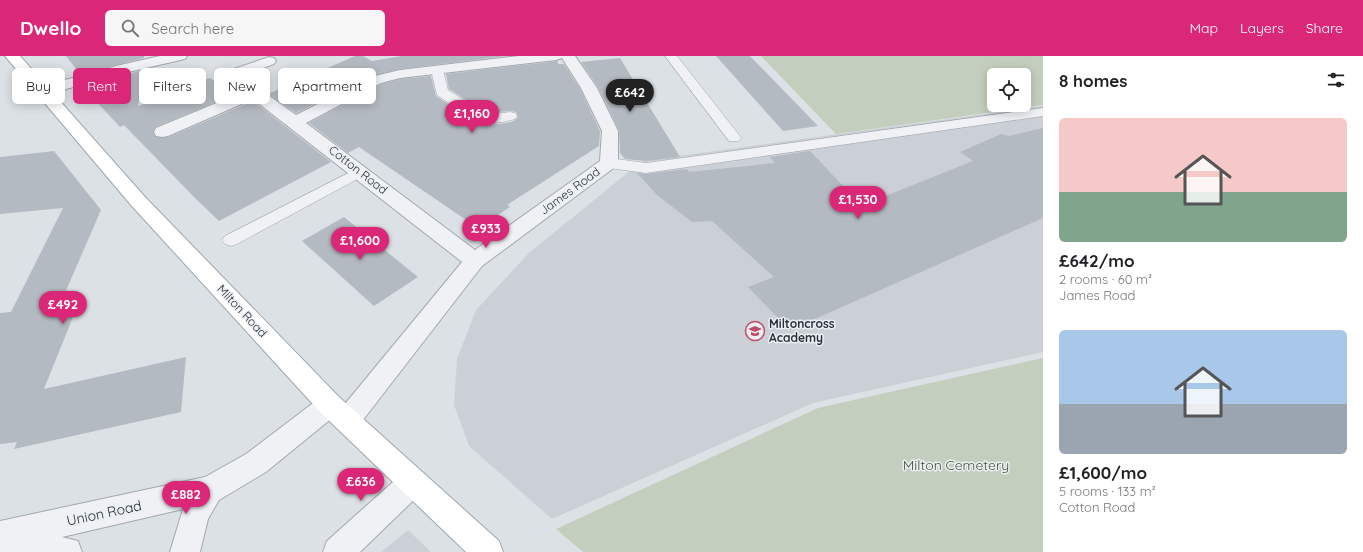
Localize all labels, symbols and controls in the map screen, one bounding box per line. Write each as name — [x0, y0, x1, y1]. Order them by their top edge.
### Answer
search box — [105, 10, 385, 46]
text: Dwello — [20, 16, 81, 40]
icon: search — [119, 17, 141, 39]
text: Search here — [151, 19, 234, 38]
text: Map — [1189, 19, 1218, 37]
text: Layers — [1240, 19, 1284, 37]
text: Share — [1306, 19, 1343, 37]
chip: Buy — [12, 68, 65, 104]
chip: Rent — [73, 68, 131, 104]
chip: Filters — [139, 68, 206, 104]
chip: New — [214, 68, 270, 104]
chip: Apartment — [278, 68, 376, 104]
map controls — [987, 68, 1031, 112]
button: locate — [987, 68, 1031, 112]
icon: filters — [1325, 69, 1347, 91]
text: 8 homes — [1059, 70, 1128, 91]
pin: £642 — [606, 79, 654, 113]
text: £642 — [615, 84, 645, 100]
pin: £1,160 — [439, 100, 505, 134]
text: £1,160 — [454, 105, 490, 121]
street label: Cotton Road — [326, 142, 391, 197]
icon: home — [1167, 144, 1239, 216]
street label: James Road — [537, 164, 603, 217]
pin: £1,530 — [825, 186, 891, 220]
text: £1,530 — [838, 191, 878, 207]
pin: £933 — [462, 215, 510, 249]
text: £933 — [471, 220, 501, 236]
pin: £1,600 — [327, 227, 393, 261]
text: £1,600 — [340, 232, 380, 248]
text: £642/mo — [1059, 250, 1135, 271]
text: 2 rooms · 60 m² — [1059, 271, 1152, 287]
street label: Milton Road — [214, 281, 271, 340]
text: James Road — [1059, 287, 1135, 303]
pin: £492 — [39, 291, 87, 325]
text: £492 — [48, 296, 78, 312]
place label: Miltoncross Academy — [769, 316, 835, 345]
school or university icon: Miltoncross Academy — [744, 320, 766, 342]
icon: home — [1167, 356, 1239, 428]
park label: Milton Cemetery — [903, 456, 1009, 474]
text: £1,600/mo — [1059, 462, 1147, 483]
pin: £636 — [337, 468, 385, 502]
text: £636 — [346, 473, 376, 489]
pin: £882 — [162, 481, 210, 515]
text: 5 rooms · 133 m² — [1059, 483, 1156, 499]
text: £882 — [171, 486, 201, 502]
street label: Union Road — [65, 496, 143, 530]
text: Cotton Road — [1059, 499, 1135, 515]

